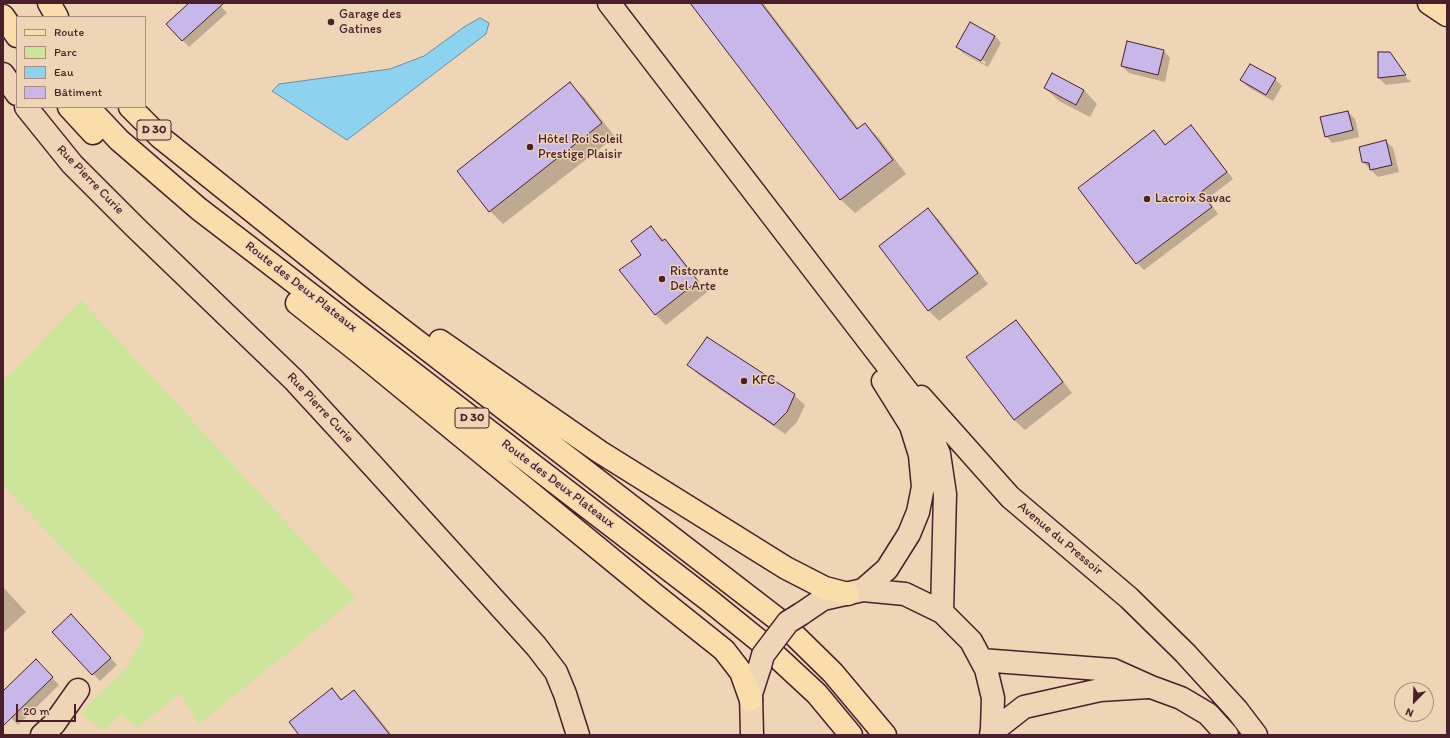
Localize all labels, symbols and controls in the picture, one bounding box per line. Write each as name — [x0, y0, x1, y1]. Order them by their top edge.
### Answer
place label: Garage des Gatines — [339, 7, 401, 38]
legend — [16, 16, 146, 108]
marker: Garage des Gatines — [326, 17, 336, 27]
text: Route — [54, 25, 84, 39]
text: Parc — [54, 45, 77, 59]
text: Eau — [54, 65, 73, 79]
text: Bâtiment — [54, 85, 102, 99]
road number: D 30 — [137, 120, 171, 140]
place label: Hôtel Roi Soleil Prestige Plaisir — [538, 132, 623, 163]
street label: Rue Pierre Curie — [53, 142, 127, 218]
marker: Hôtel Roi Soleil Prestige Plaisir — [525, 142, 535, 152]
place label: Lacroix Savac — [1155, 191, 1231, 207]
marker: Lacroix Savac — [1142, 194, 1152, 204]
street label: Route des Deux Plateaux — [242, 238, 360, 336]
place label: Ristorante Del Arte — [670, 264, 729, 295]
marker: Ristorante Del Arte — [657, 274, 667, 284]
street label: Rue Pierre Curie — [283, 370, 357, 446]
place label: KFC — [752, 373, 775, 389]
marker: KFC — [739, 376, 749, 386]
road number: D 30 — [455, 408, 489, 428]
street label: Route des Deux Plateaux — [498, 436, 618, 532]
street label: Avenue du Pressoir — [1014, 499, 1106, 579]
north arrow — [1394, 682, 1434, 722]
scale bar — [18, 696, 78, 722]
text: 20 m — [23, 704, 50, 718]
text: N — [1404, 705, 1415, 720]

